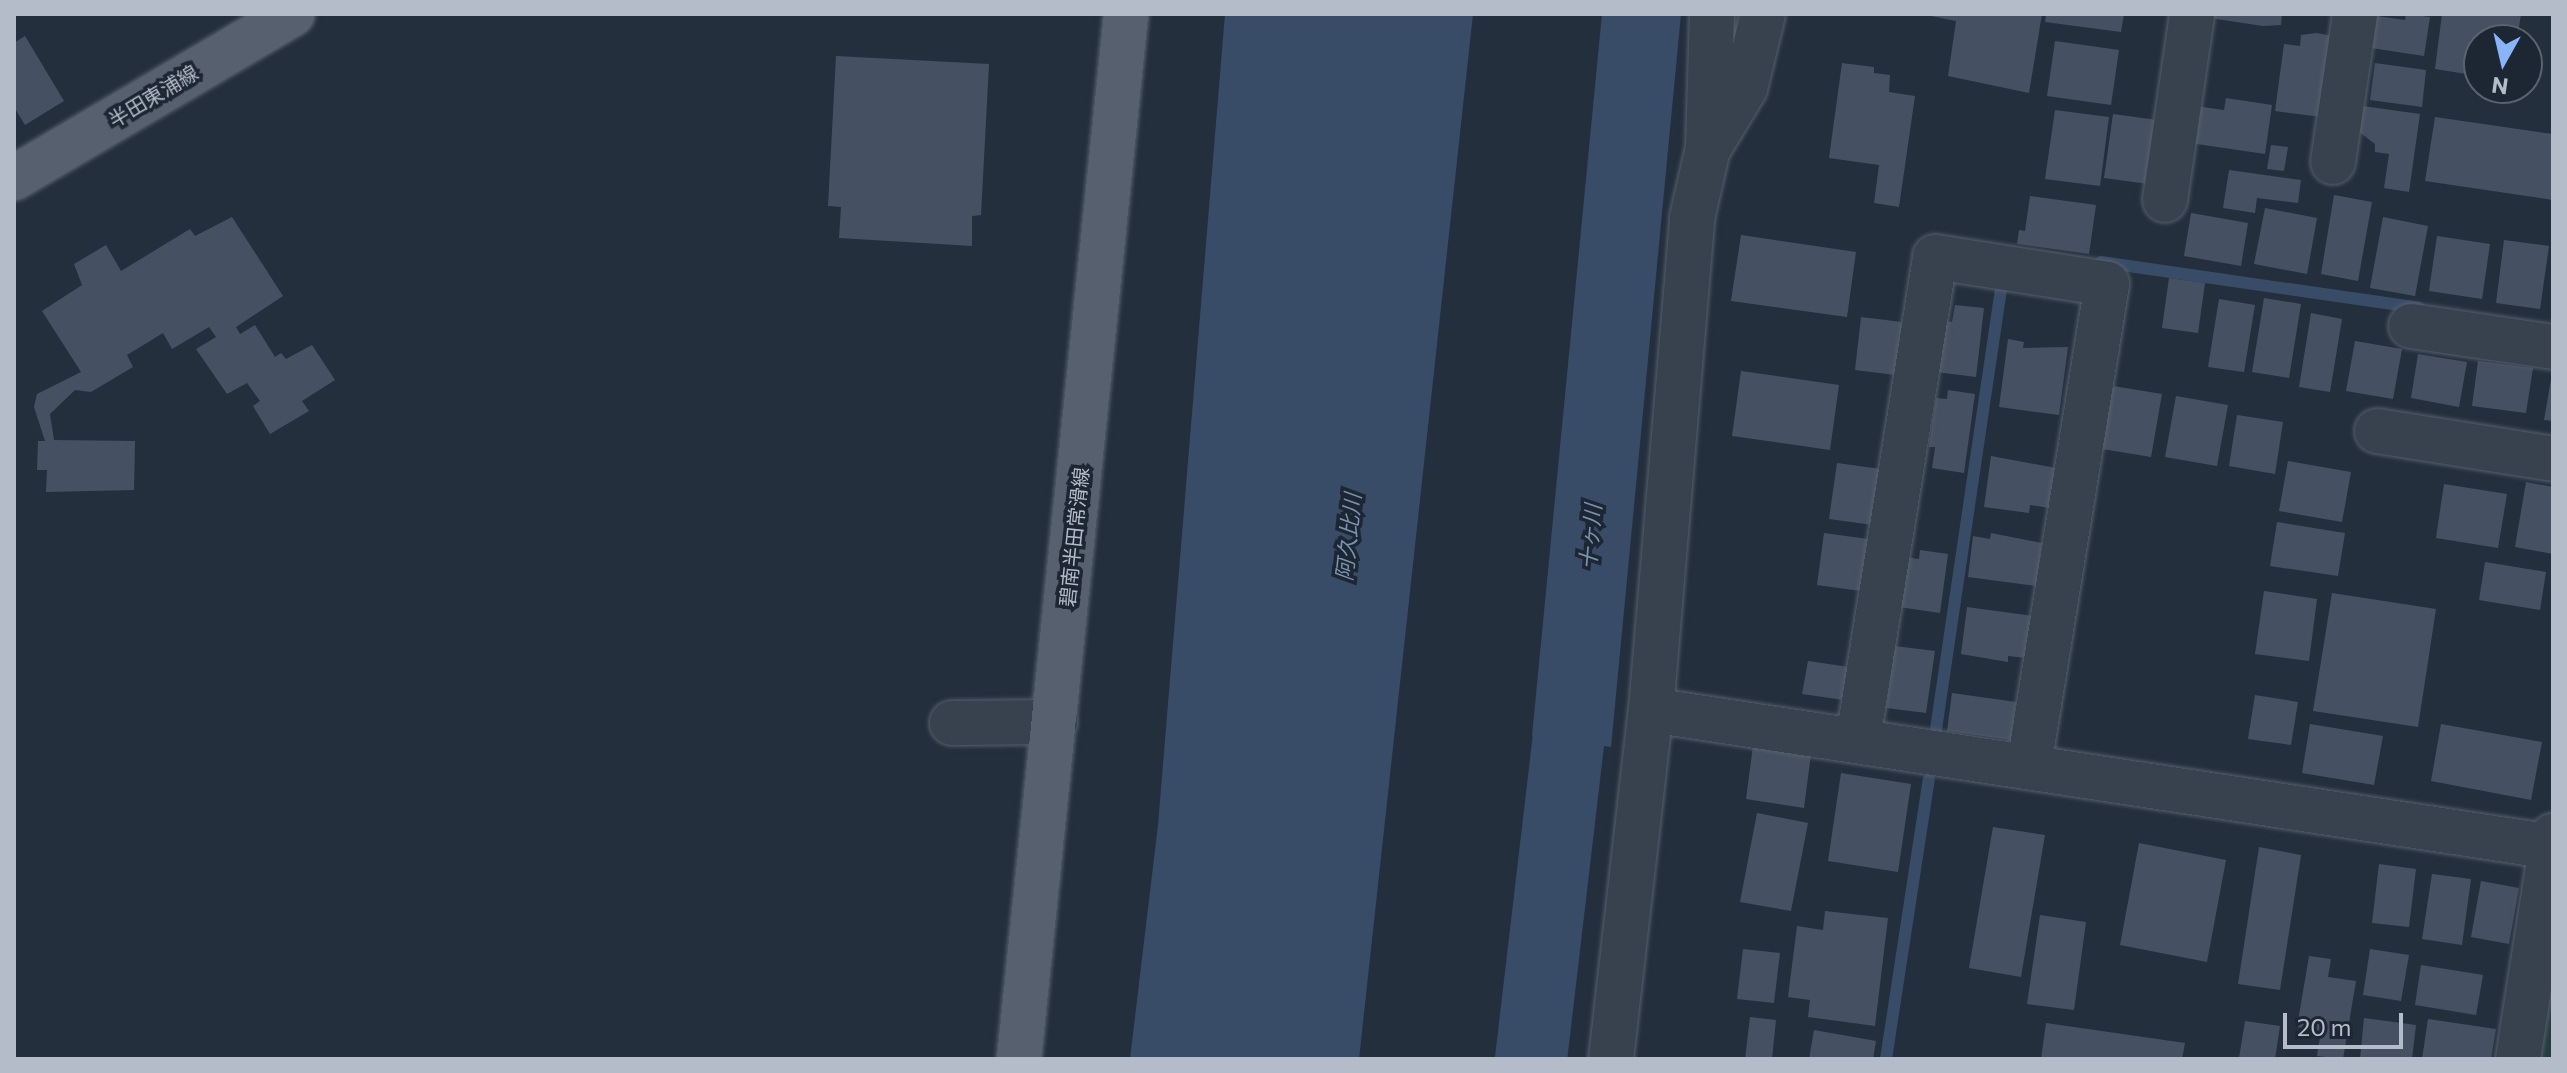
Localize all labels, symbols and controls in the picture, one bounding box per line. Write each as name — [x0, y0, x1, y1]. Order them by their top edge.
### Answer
north arrow — [2463, 24, 2543, 104]
street label: 半田東浦線 — [104, 60, 202, 132]
text: N — [2490, 72, 2510, 101]
street label: 碧南半田常滑線 — [1055, 466, 1093, 608]
water label: 阿久比川 — [1330, 492, 1366, 582]
water label: 十ヶ川 — [1574, 503, 1606, 571]
scale bar — [2287, 997, 2407, 1047]
text: 20 m — [2297, 1012, 2351, 1041]

